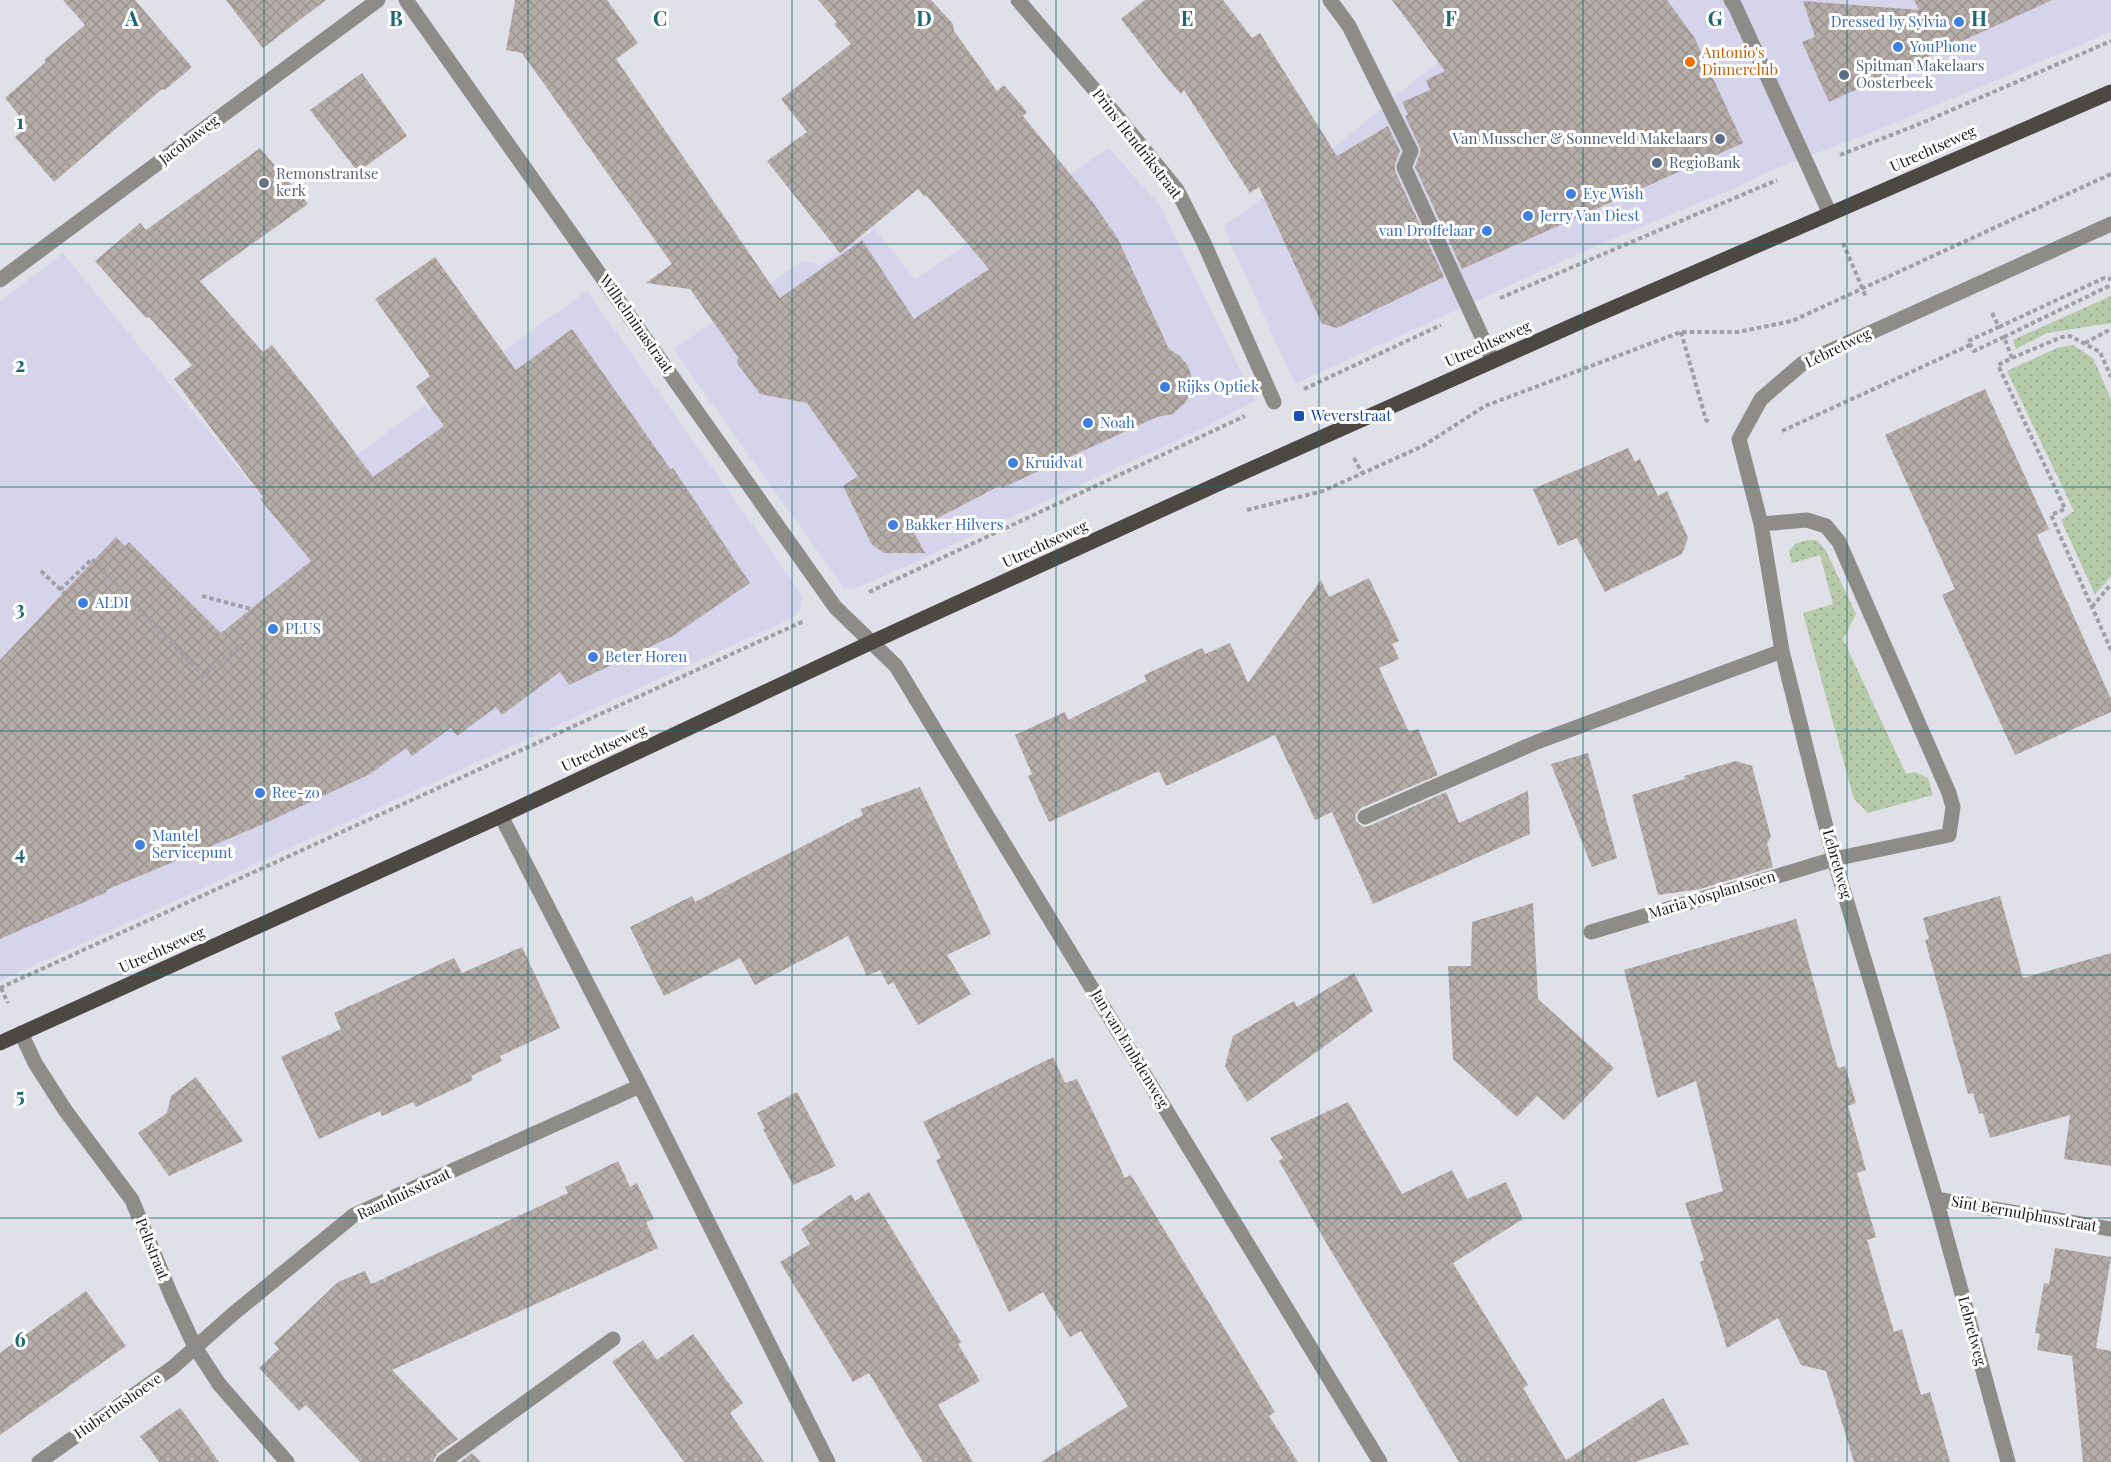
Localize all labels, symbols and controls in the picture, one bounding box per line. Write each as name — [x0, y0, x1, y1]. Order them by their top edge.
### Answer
text: A — [124, 4, 139, 31]
text: B — [389, 4, 403, 31]
text: C — [653, 4, 667, 31]
text: D — [916, 4, 932, 31]
text: E — [1181, 4, 1193, 31]
text: F — [1445, 4, 1457, 31]
text: G — [1708, 4, 1723, 31]
text: H — [1971, 4, 1987, 31]
place label: Dressed by Sylvia — [1831, 11, 1948, 31]
marker: Dressed by Sylvia — [1952, 15, 1966, 29]
place label: YouPhone — [1909, 36, 1977, 56]
marker: YouPhone — [1891, 40, 1905, 54]
place label: Antonio's Dinnerclub — [1701, 42, 1778, 79]
marker: Antonio's Dinnerclub — [1683, 55, 1697, 69]
place label: Spitman Makelaars Oosterbeek — [1856, 55, 1985, 92]
marker: Spitman Makelaars Oosterbeek — [1837, 68, 1851, 82]
street label: Prins Hendrikstraat — [1089, 84, 1187, 203]
text: 1 — [16, 107, 24, 134]
street label: Jacobaweg — [154, 110, 223, 169]
street label: Utrechtseweg — [1886, 120, 1979, 176]
place label: Van Musscher & Sonneveld Makelaars — [1452, 128, 1708, 148]
marker: Van Musscher & Sonneveld Makelaars — [1713, 132, 1727, 146]
place label: RegioBank — [1669, 152, 1741, 172]
marker: RegioBank — [1650, 156, 1664, 170]
place label: Remonstrantse kerk — [276, 163, 379, 200]
marker: Remonstrantse kerk — [257, 176, 271, 190]
place label: Eye Wish — [1583, 183, 1644, 203]
marker: Eye Wish — [1564, 187, 1578, 201]
place label: Jerry Van Diest — [1539, 205, 1640, 225]
marker: Jerry Van Diest — [1521, 209, 1535, 223]
place label: van Droffelaar — [1378, 220, 1475, 240]
marker: van Droffelaar — [1480, 224, 1494, 238]
street label: Wilhelminastraat — [595, 269, 679, 377]
street label: Utrechtseweg — [1441, 315, 1534, 371]
street label: Lebretweg — [1801, 323, 1874, 372]
text: 2 — [15, 350, 25, 377]
place label: Rijks Optiek — [1177, 376, 1260, 396]
marker: Rijks Optiek — [1158, 380, 1172, 394]
place label: Weverstraat — [1310, 405, 1392, 425]
marker: Weverstraat — [1292, 409, 1306, 423]
place label: Noah — [1100, 412, 1135, 432]
marker: Noah — [1081, 416, 1095, 430]
place label: Kruidvat — [1025, 452, 1084, 472]
marker: Kruidvat — [1006, 456, 1020, 470]
place label: Bakker Hilvers — [905, 514, 1003, 534]
street label: Utrechtseweg — [999, 515, 1091, 572]
marker: Bakker Hilvers — [886, 518, 900, 532]
place label: ALDI — [94, 592, 129, 612]
text: 3 — [15, 594, 25, 621]
marker: ALDI — [76, 596, 90, 610]
place label: PLUS — [285, 618, 321, 638]
marker: PLUS — [266, 622, 280, 636]
place label: Beter Horen — [605, 646, 687, 666]
marker: Beter Horen — [586, 650, 600, 664]
street label: Utrechtseweg — [558, 719, 650, 776]
place label: Ree-zo — [272, 782, 320, 802]
marker: Ree-zo — [253, 786, 267, 800]
place label: Mantel Servicepunt — [152, 825, 233, 862]
street label: Lebretweg — [1819, 827, 1857, 901]
text: 4 — [15, 838, 25, 865]
marker: Mantel Servicepunt — [133, 838, 147, 852]
street label: Maria Vosplantsoen — [1646, 865, 1778, 923]
street label: Utrechtseweg — [115, 921, 208, 977]
street label: Jan van Embdenweg — [1087, 985, 1174, 1111]
text: 5 — [15, 1081, 25, 1108]
street label: Raanhuisstraat — [353, 1162, 454, 1224]
street label: Sint Bernulphusstraat — [1950, 1190, 2099, 1236]
street label: Peltstraat — [132, 1215, 175, 1283]
street label: Lebretweg — [1954, 1294, 1992, 1368]
text: 6 — [14, 1325, 26, 1352]
street label: Hubertushoeve — [70, 1368, 165, 1443]

